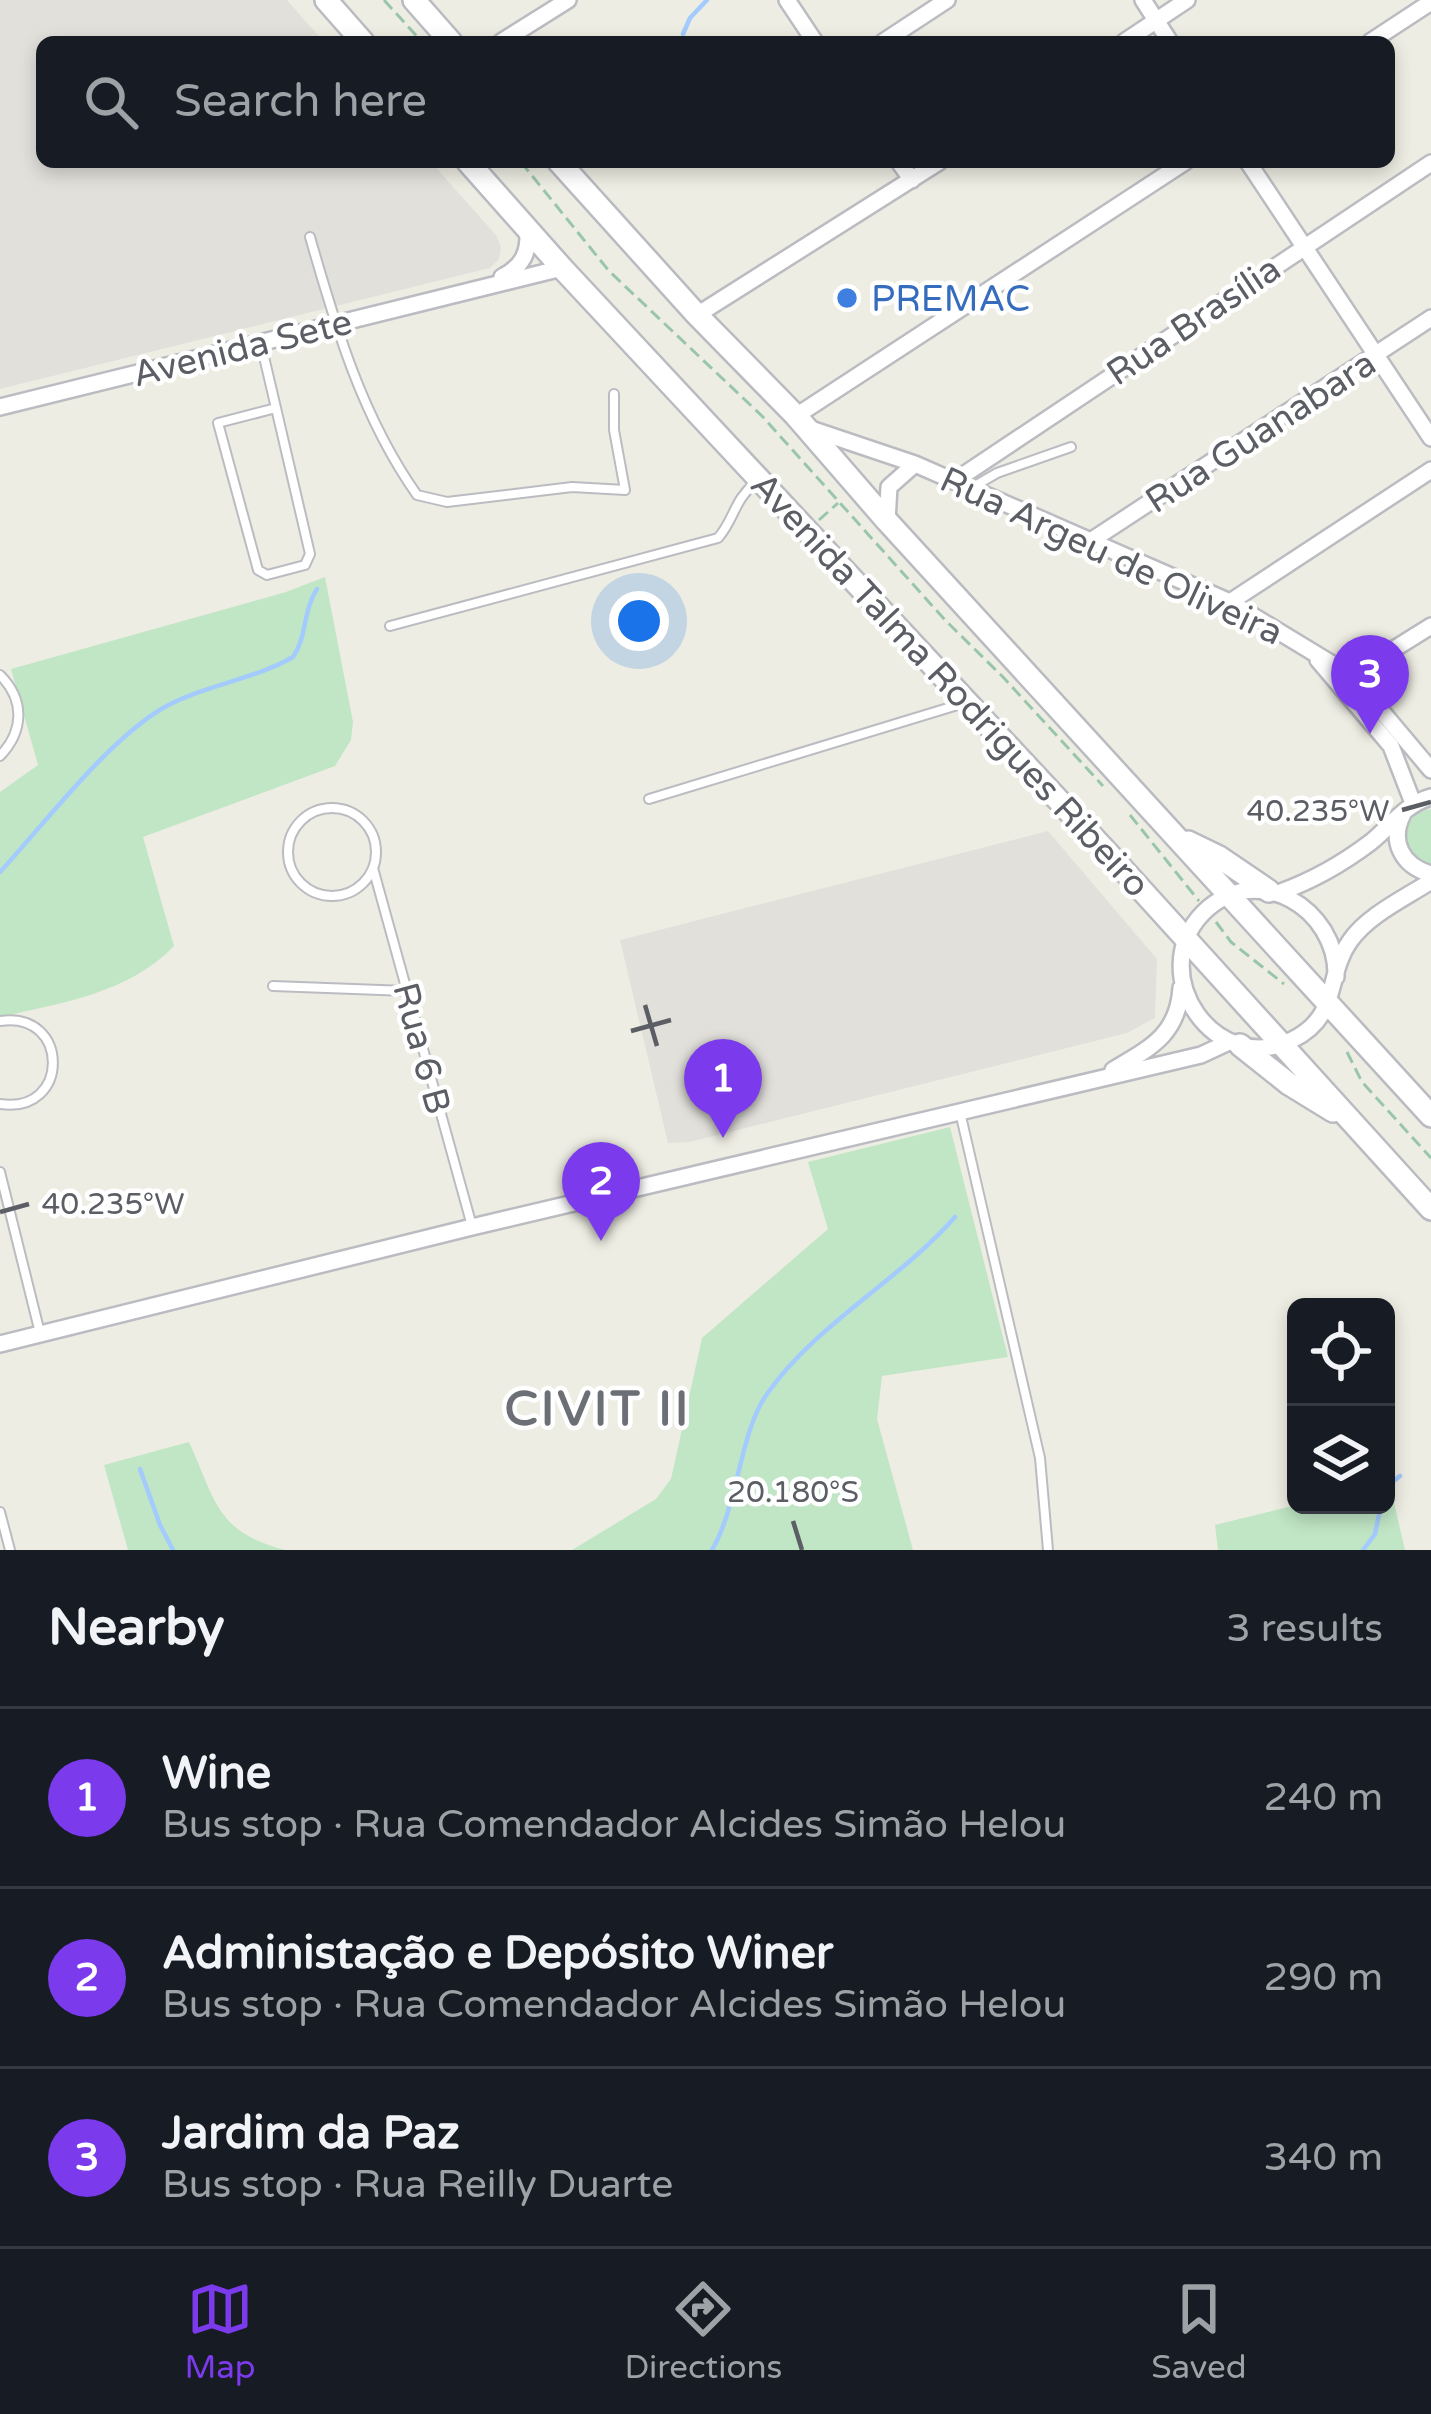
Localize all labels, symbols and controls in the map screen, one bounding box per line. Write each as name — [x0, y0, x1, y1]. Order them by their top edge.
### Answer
search box — [36, 36, 1395, 168]
icon: search — [78, 69, 144, 135]
text: Search here — [174, 75, 427, 129]
street label: Rua Brasília — [1099, 247, 1289, 395]
place label: PREMAC — [871, 278, 1030, 321]
marker: PREMAC — [834, 285, 860, 311]
street label: Avenida Sete — [128, 300, 356, 396]
street label: Rua Guanabara — [1138, 342, 1384, 523]
street label: Rua Argeu de Oliveira — [933, 458, 1289, 655]
street label: Avenida Talma Rodrigues Ribeiro — [741, 464, 1158, 906]
your location — [609, 591, 669, 651]
pin: 3 — [1331, 635, 1409, 734]
text: 40.235°W — [1246, 793, 1390, 830]
street label: Rua 6 B — [383, 978, 460, 1119]
pin: 1 — [684, 1039, 762, 1138]
pin: 2 — [562, 1142, 640, 1241]
text: 40.235°W — [41, 1186, 185, 1223]
map controls — [1287, 1298, 1395, 1514]
button: locate — [1287, 1298, 1395, 1406]
district label: CIVIT II — [504, 1381, 692, 1439]
button: layers — [1287, 1406, 1395, 1514]
text: 20.180°S — [727, 1474, 859, 1511]
text: Nearby — [48, 1597, 225, 1659]
text: 3 results — [1226, 1605, 1383, 1652]
text: Wine — [162, 1747, 271, 1801]
text: 1 — [75, 1774, 99, 1821]
text: 240 m — [1264, 1774, 1383, 1821]
text: Bus stop · Rua Comendador Alcides Simão Helou — [162, 1801, 1066, 1848]
text: Administação e Depósito Winer — [162, 1927, 833, 1981]
text: 2 — [75, 1954, 99, 2001]
text: 290 m — [1264, 1954, 1383, 2001]
text: Bus stop · Rua Comendador Alcides Simão Helou — [162, 1981, 1066, 2028]
text: Jardim da Paz — [162, 2107, 460, 2161]
text: 3 — [75, 2134, 99, 2181]
text: 340 m — [1264, 2134, 1383, 2181]
text: Bus stop · Rua Reilly Duarte — [162, 2161, 673, 2208]
tab: Map — [184, 2276, 256, 2387]
tab: Directions — [624, 2276, 782, 2387]
tab: Saved — [1151, 2276, 1247, 2387]

